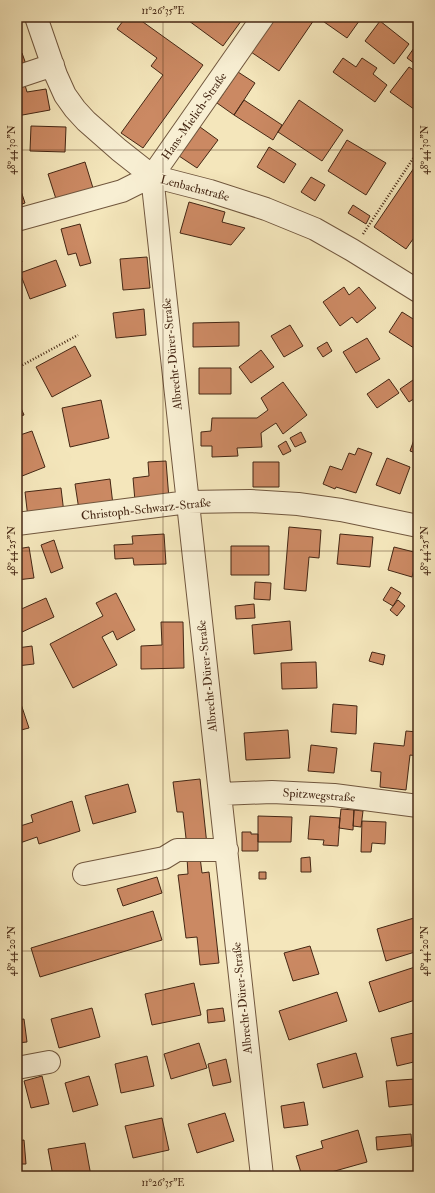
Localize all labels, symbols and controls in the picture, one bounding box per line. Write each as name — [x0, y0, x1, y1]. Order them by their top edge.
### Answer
text: 11°26'35"E — [141, 5, 185, 17]
street label: Hans-Mielich-Straße — [159, 69, 230, 163]
text: 48°44'30"N — [6, 125, 18, 175]
text: 48°44'30"N — [419, 125, 431, 175]
street label: Lenbachstraße — [159, 172, 231, 205]
street label: Albrecht-Dürer-Straße — [159, 297, 186, 412]
street label: Christoph-Schwarz-Straße — [80, 495, 212, 524]
text: 48°44'25"N — [6, 526, 18, 576]
text: 48°44'25"N — [419, 526, 431, 576]
street label: Albrecht-Dürer-Straße — [194, 619, 221, 734]
street label: Spitzwegstraße — [282, 785, 356, 806]
text: 48°44'20"N — [6, 926, 18, 976]
text: 48°44'20"N — [419, 926, 431, 976]
street label: Albrecht-Dürer-Straße — [229, 941, 256, 1056]
text: 11°26'35"E — [141, 1177, 185, 1189]

